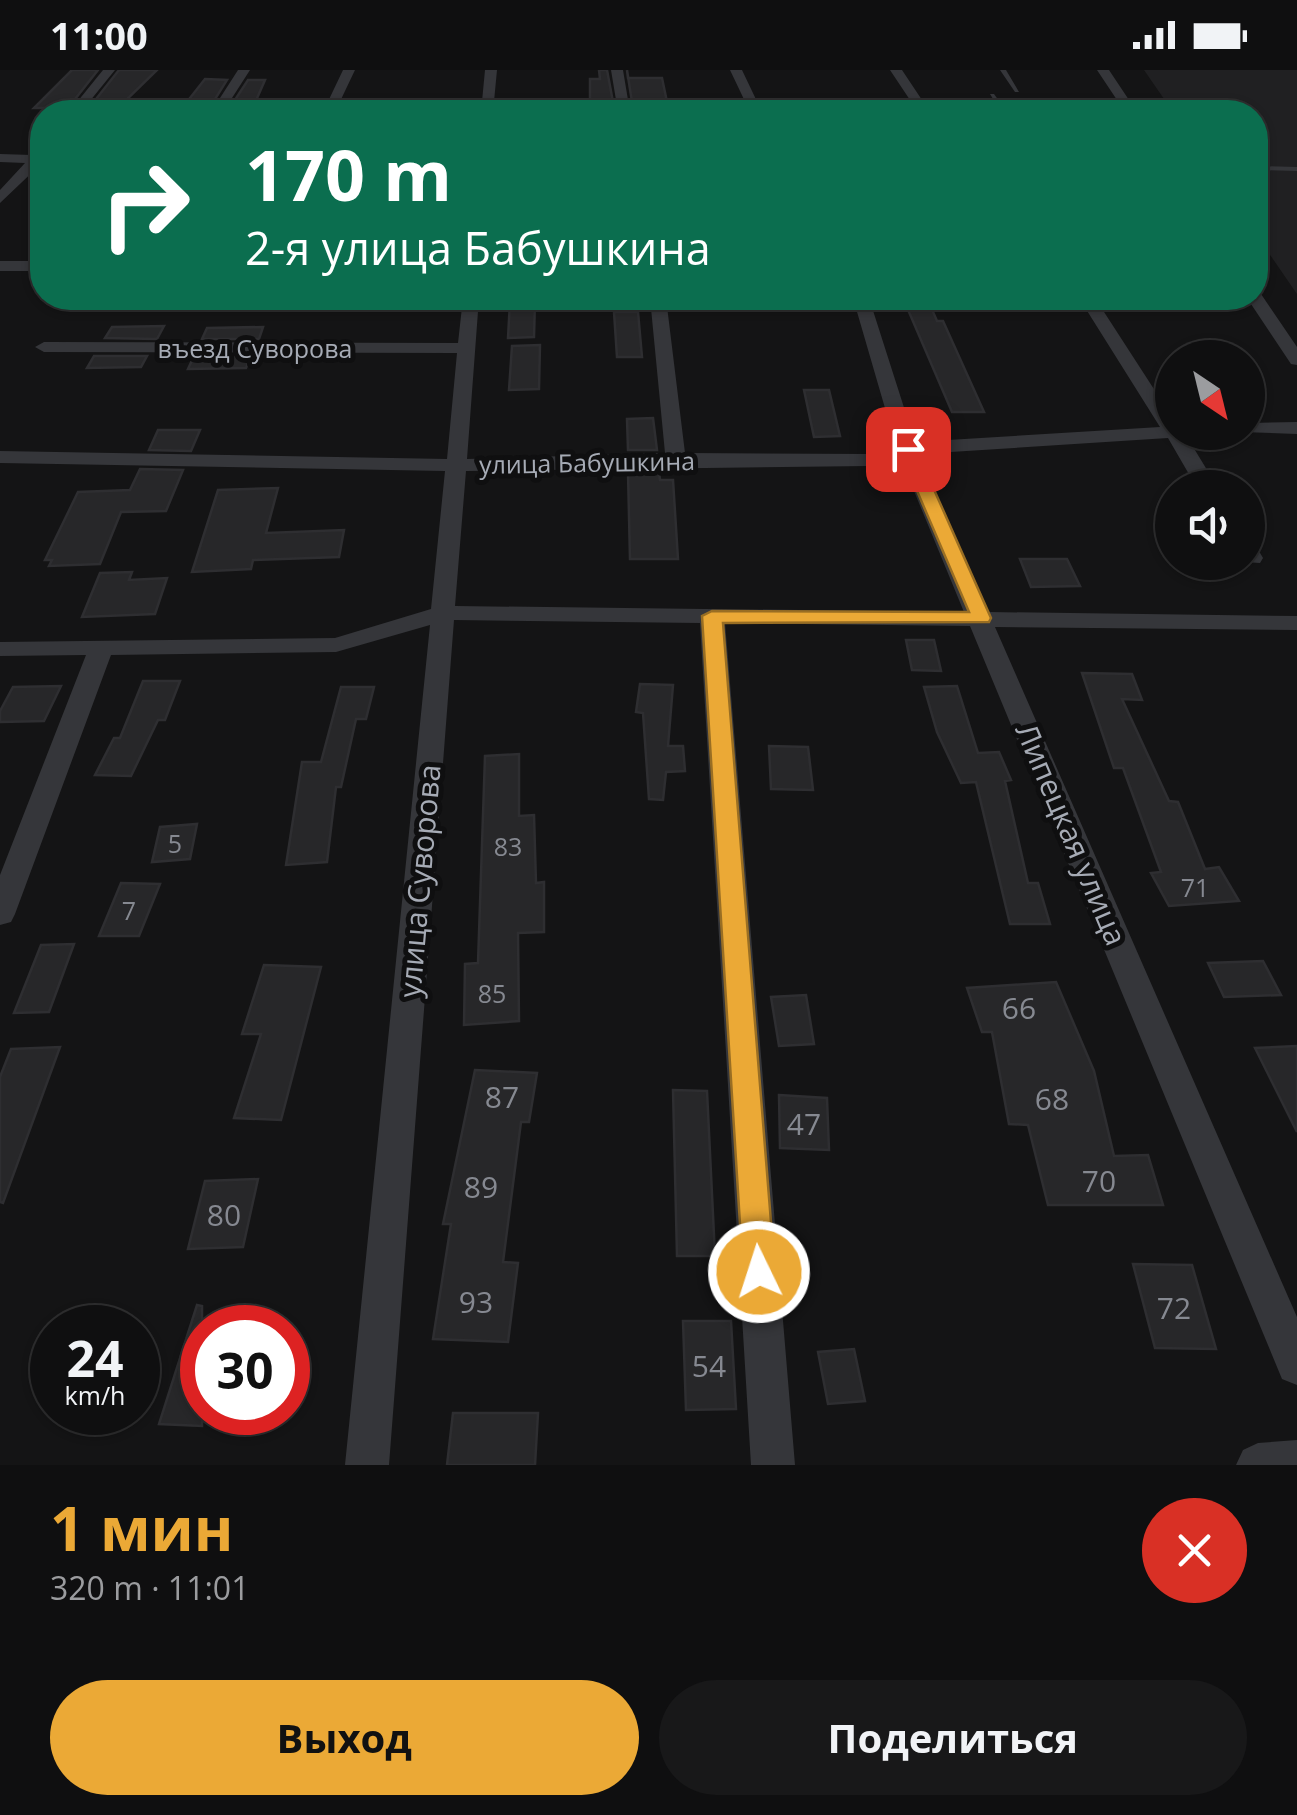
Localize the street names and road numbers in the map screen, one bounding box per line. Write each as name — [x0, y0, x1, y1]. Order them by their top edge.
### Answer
street label: въезд Суворова — [158, 331, 352, 365]
street label: улица Бабушкина — [479, 443, 695, 481]
street label: Липецкая улица — [1007, 717, 1137, 951]
street label: улица Суворова — [388, 763, 450, 999]

